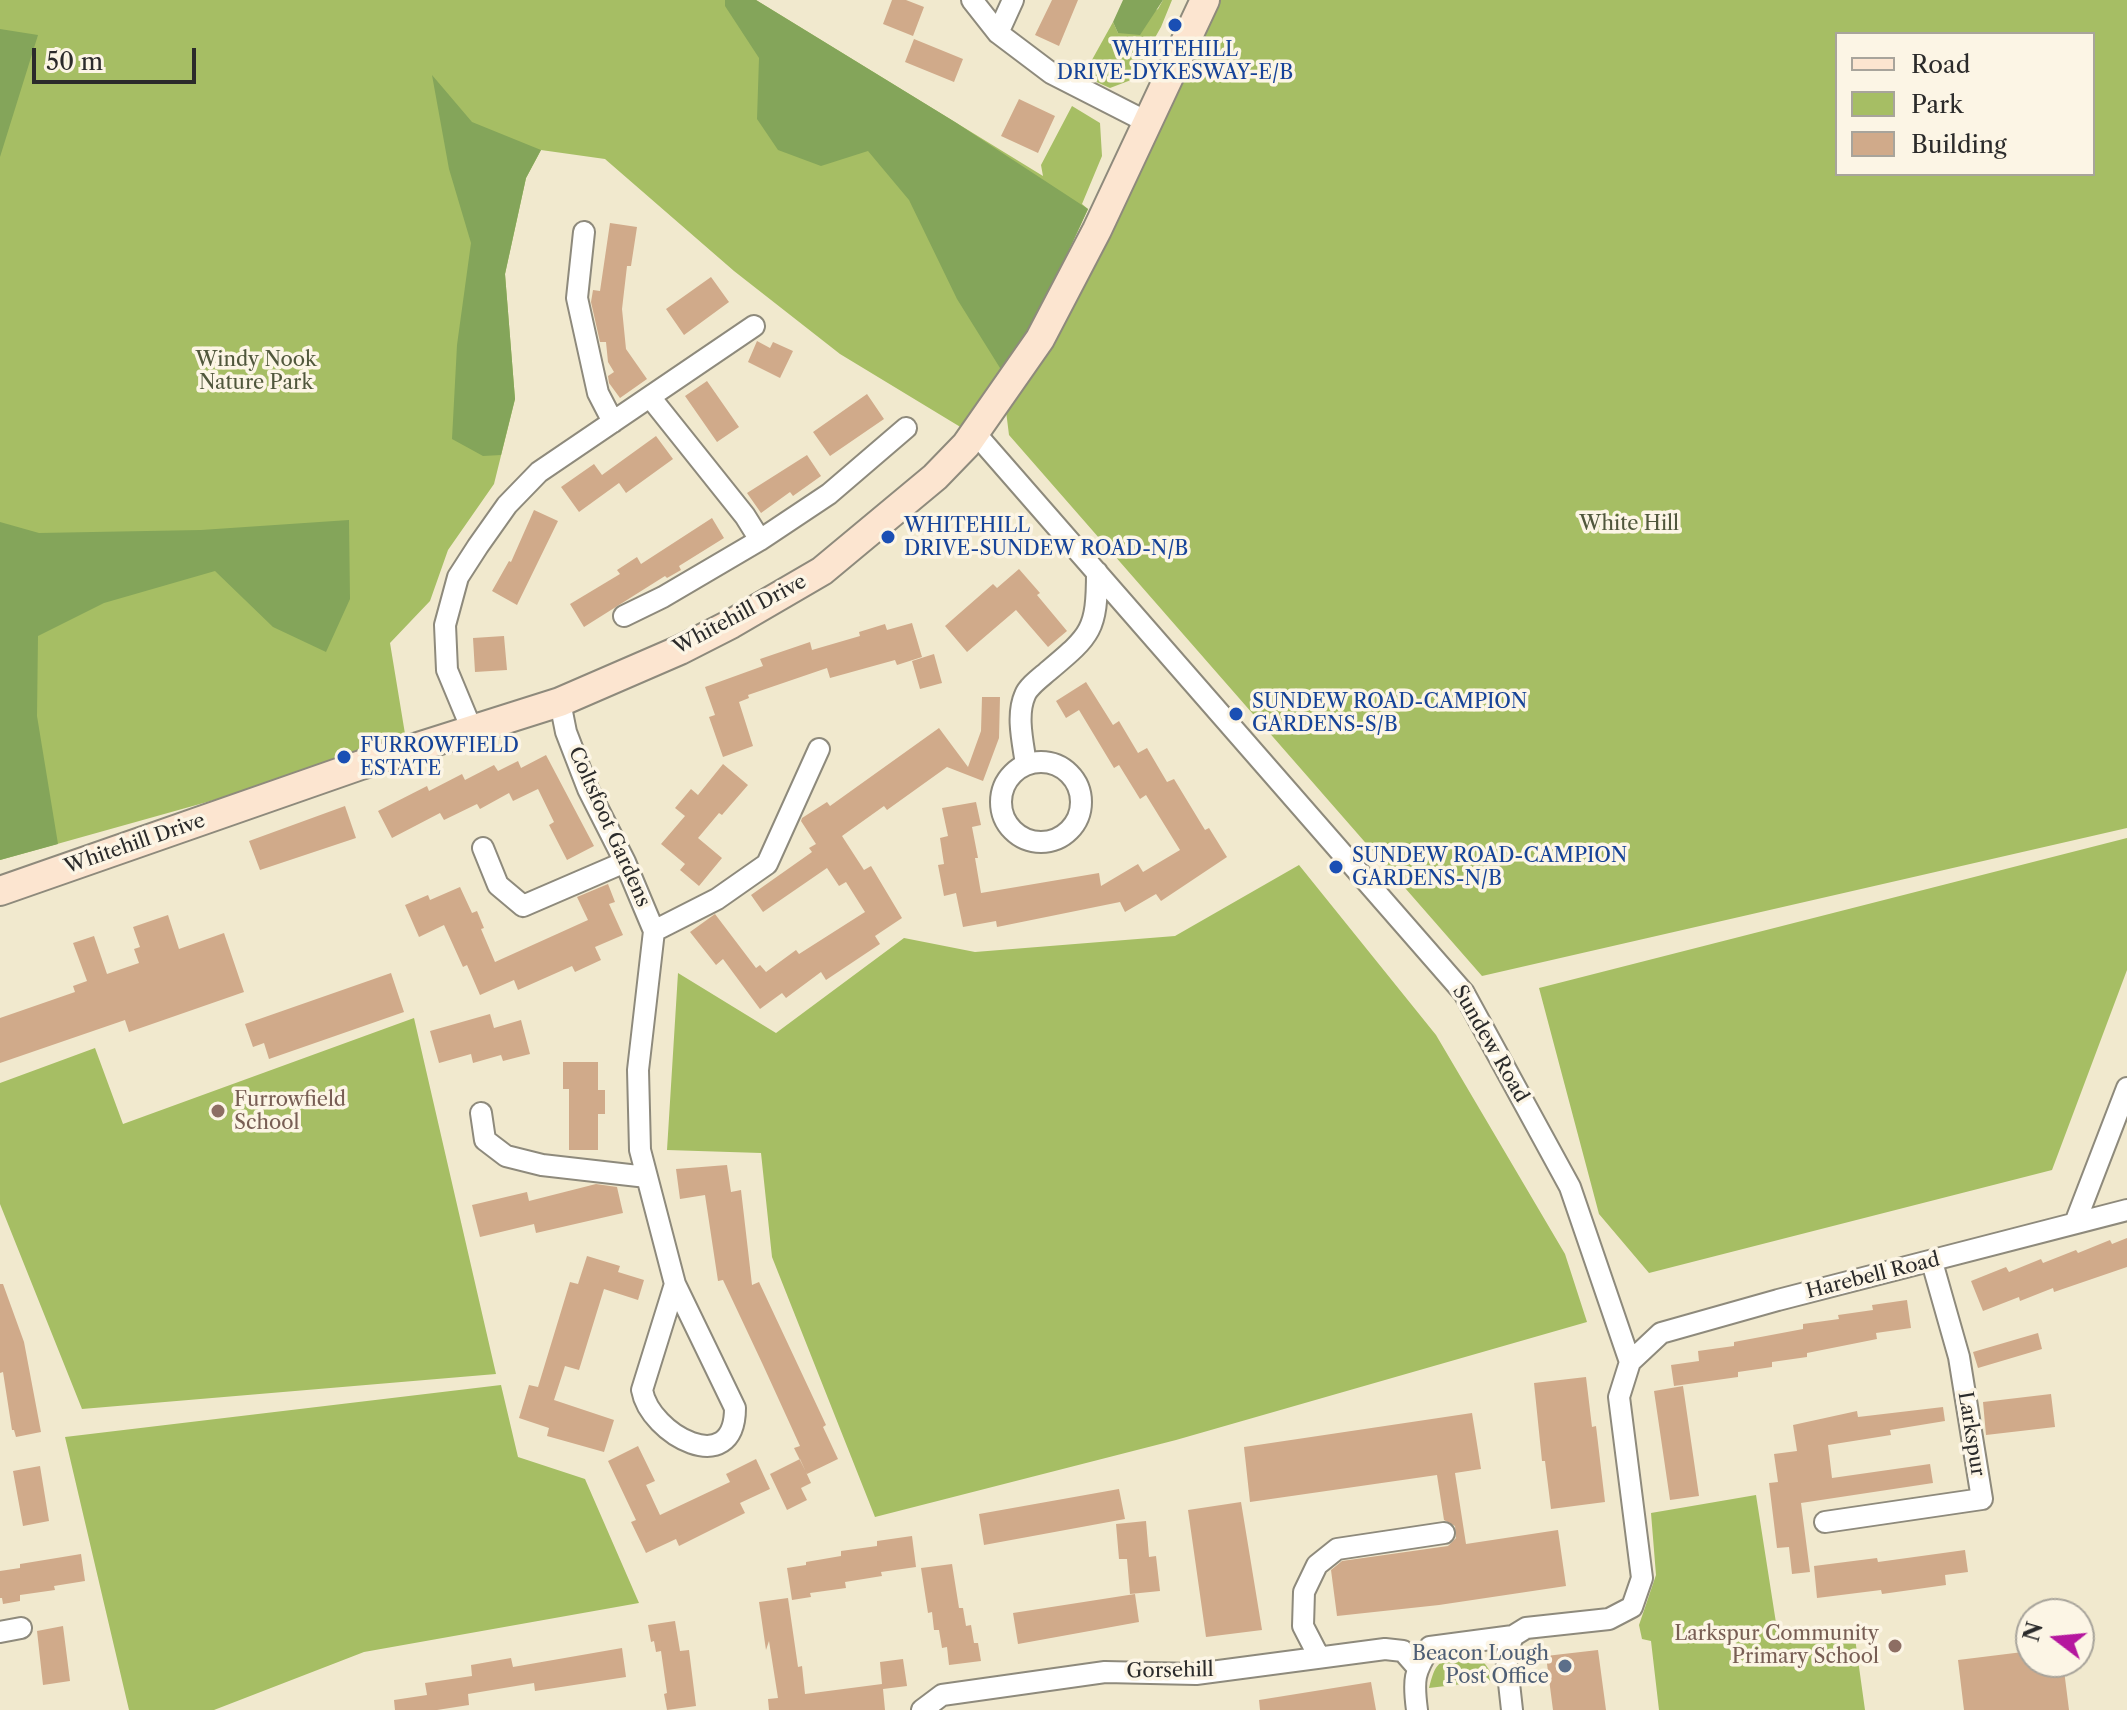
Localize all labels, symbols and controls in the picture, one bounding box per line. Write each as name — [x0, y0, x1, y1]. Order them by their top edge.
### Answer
marker: WHITEHILL DRIVE-DYKESWAY-E/B — [1166, 16, 1184, 34]
scale bar — [36, 32, 200, 82]
legend — [1835, 32, 2095, 176]
place label: WHITEHILL DRIVE-DYKESWAY-E/B — [1057, 38, 1293, 85]
text: 50 m — [46, 47, 103, 76]
text: Road — [1911, 50, 1970, 79]
text: Park — [1911, 90, 1963, 119]
text: Building — [1911, 130, 2007, 159]
park label: Windy Nook Nature Park — [195, 348, 317, 395]
park label: White Hill — [1579, 512, 1679, 536]
place label: WHITEHILL DRIVE-SUNDEW ROAD-N/B — [904, 514, 1188, 561]
marker: WHITEHILL DRIVE-SUNDEW ROAD-N/B — [879, 528, 897, 546]
street label: Whitehill Drive — [669, 570, 811, 660]
place label: SUNDEW ROAD-CAMPION GARDENS-S/B — [1252, 690, 1527, 737]
marker: SUNDEW ROAD-CAMPION GARDENS-S/B — [1227, 705, 1245, 723]
place label: FURROWFIELD ESTATE — [360, 734, 519, 781]
street label: Coltsfoot Gardens — [563, 743, 655, 911]
marker: FURROWFIELD ESTATE — [335, 748, 353, 766]
street label: Whitehill Drive — [62, 809, 208, 879]
place label: SUNDEW ROAD-CAMPION GARDENS-N/B — [1352, 844, 1627, 891]
marker: SUNDEW ROAD-CAMPION GARDENS-N/B — [1327, 858, 1345, 876]
street label: Sundew Road — [1447, 981, 1533, 1107]
place label: Furrowfield School — [234, 1088, 346, 1135]
marker: Furrowfield School — [209, 1102, 227, 1120]
street label: Harebell Road — [1804, 1248, 1942, 1304]
street label: Larkspur — [1952, 1390, 1990, 1478]
north arrow — [2015, 1598, 2095, 1678]
text: N — [2018, 1619, 2049, 1645]
place label: Larkspur Community Primary School — [1674, 1622, 1879, 1669]
marker: Larkspur Community Primary School — [1886, 1637, 1904, 1655]
place label: Beacon Lough Post Office — [1412, 1642, 1549, 1689]
marker: Beacon Lough Post Office — [1556, 1657, 1574, 1675]
street label: Gorsehill — [1126, 1658, 1214, 1684]

